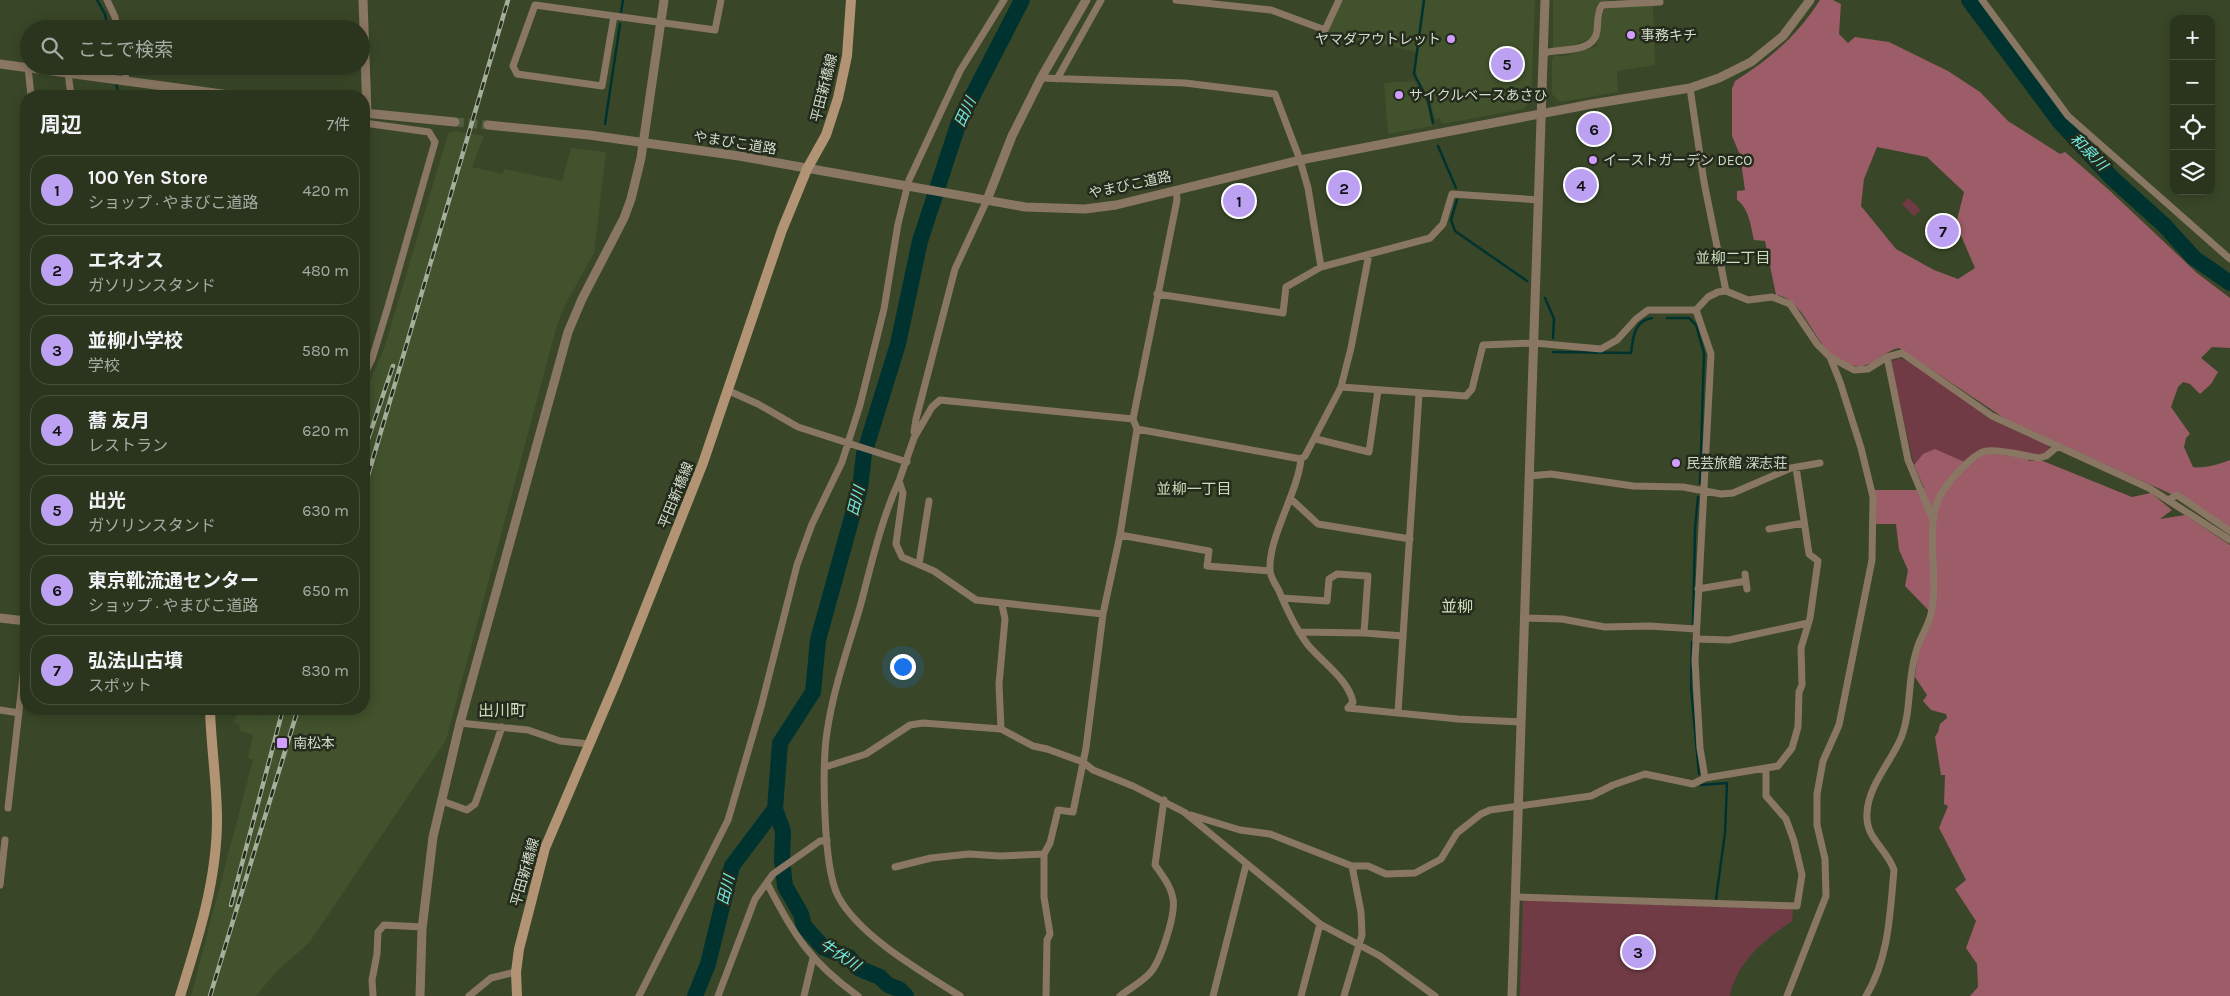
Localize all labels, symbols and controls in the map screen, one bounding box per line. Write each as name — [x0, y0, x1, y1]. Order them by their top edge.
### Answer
map controls — [2170, 15, 2215, 195]
button: + — [2170, 15, 2215, 60]
search box — [20, 20, 370, 75]
place label: 事務キチ — [1641, 27, 1697, 44]
marker: 事務キチ — [1625, 29, 1637, 41]
place label: ヤマダアウトレット — [1315, 31, 1441, 48]
marker: ヤマダアウトレット — [1445, 33, 1457, 45]
icon: search — [38, 34, 66, 62]
text: ここで検索 — [78, 39, 173, 61]
pin: 5 — [1491, 45, 1523, 83]
street label: 平田新橋線 — [807, 52, 841, 124]
button: − — [2170, 60, 2215, 105]
place label: サイクルベースあさひ — [1409, 87, 1548, 104]
marker: サイクルベースあさひ — [1393, 89, 1405, 101]
water label: 田川 — [951, 93, 980, 129]
button: locate — [2170, 105, 2215, 150]
pin: 6 — [1578, 110, 1610, 148]
text: 周辺 — [40, 113, 82, 137]
text: 7件 — [326, 115, 350, 134]
street label: やまびこ道路 — [692, 128, 778, 158]
water label: 和泉川 — [2067, 130, 2113, 176]
button: layers — [2170, 150, 2215, 195]
place label: イーストガーデン DECO — [1603, 152, 1752, 169]
marker: イーストガーデン DECO — [1587, 154, 1599, 166]
pin: 4 — [1565, 166, 1597, 204]
text: 100 Yen Store — [88, 167, 208, 189]
street label: やまびこ道路 — [1087, 168, 1173, 202]
pin: 2 — [1328, 169, 1360, 207]
text: 1 — [54, 181, 60, 200]
text: 420 m — [303, 181, 349, 200]
pin: 1 — [1223, 182, 1255, 220]
text: ショップ · やまびこ道路 — [88, 193, 258, 212]
pin: 7 — [1927, 212, 1959, 250]
district label: 並柳二丁目 — [1695, 249, 1771, 267]
text: エネオス — [88, 250, 164, 272]
text: 2 — [52, 261, 62, 280]
text: 480 m — [302, 261, 349, 280]
text: ガソリンスタンド — [88, 276, 216, 295]
text: 並柳小学校 — [88, 330, 183, 352]
text: 3 — [52, 341, 62, 360]
text: 580 m — [302, 341, 349, 360]
text: 学校 — [88, 356, 120, 375]
text: 蕎 友月 — [88, 410, 150, 432]
text: 4 — [52, 421, 62, 440]
text: 620 m — [302, 421, 349, 440]
text: レストラン — [88, 436, 168, 455]
place label: 民芸旅館 深志荘 — [1686, 455, 1787, 472]
marker: 民芸旅館 深志荘 — [1670, 457, 1682, 469]
street label: 平田新橋線 — [655, 459, 697, 531]
district label: 並柳一丁目 — [1156, 480, 1232, 498]
water label: 田川 — [844, 482, 869, 518]
text: 出光 — [88, 490, 126, 512]
text: 5 — [52, 501, 62, 520]
text: 630 m — [302, 501, 349, 520]
text: ガソリンスタンド — [88, 516, 216, 535]
text: 東京靴流通センター — [88, 570, 259, 592]
text: 6 — [52, 581, 62, 600]
text: 650 m — [303, 581, 349, 600]
text: ショップ · やまびこ道路 — [88, 596, 258, 615]
district label: 並柳 — [1441, 597, 1473, 616]
text: 弘法山古墳 — [88, 650, 183, 672]
your location — [890, 654, 916, 680]
text: 7 — [53, 661, 61, 680]
text: 830 m — [301, 661, 349, 680]
text: スポット — [88, 676, 152, 695]
district label: 出川町 — [478, 701, 526, 720]
place label: 南松本 — [293, 735, 335, 752]
marker: 南松本 — [275, 736, 289, 750]
street label: 平田新橋線 — [507, 836, 543, 908]
water label: 田川 — [714, 871, 739, 907]
pin: 3 — [1622, 933, 1654, 971]
water label: 牛伏川 — [816, 935, 865, 976]

